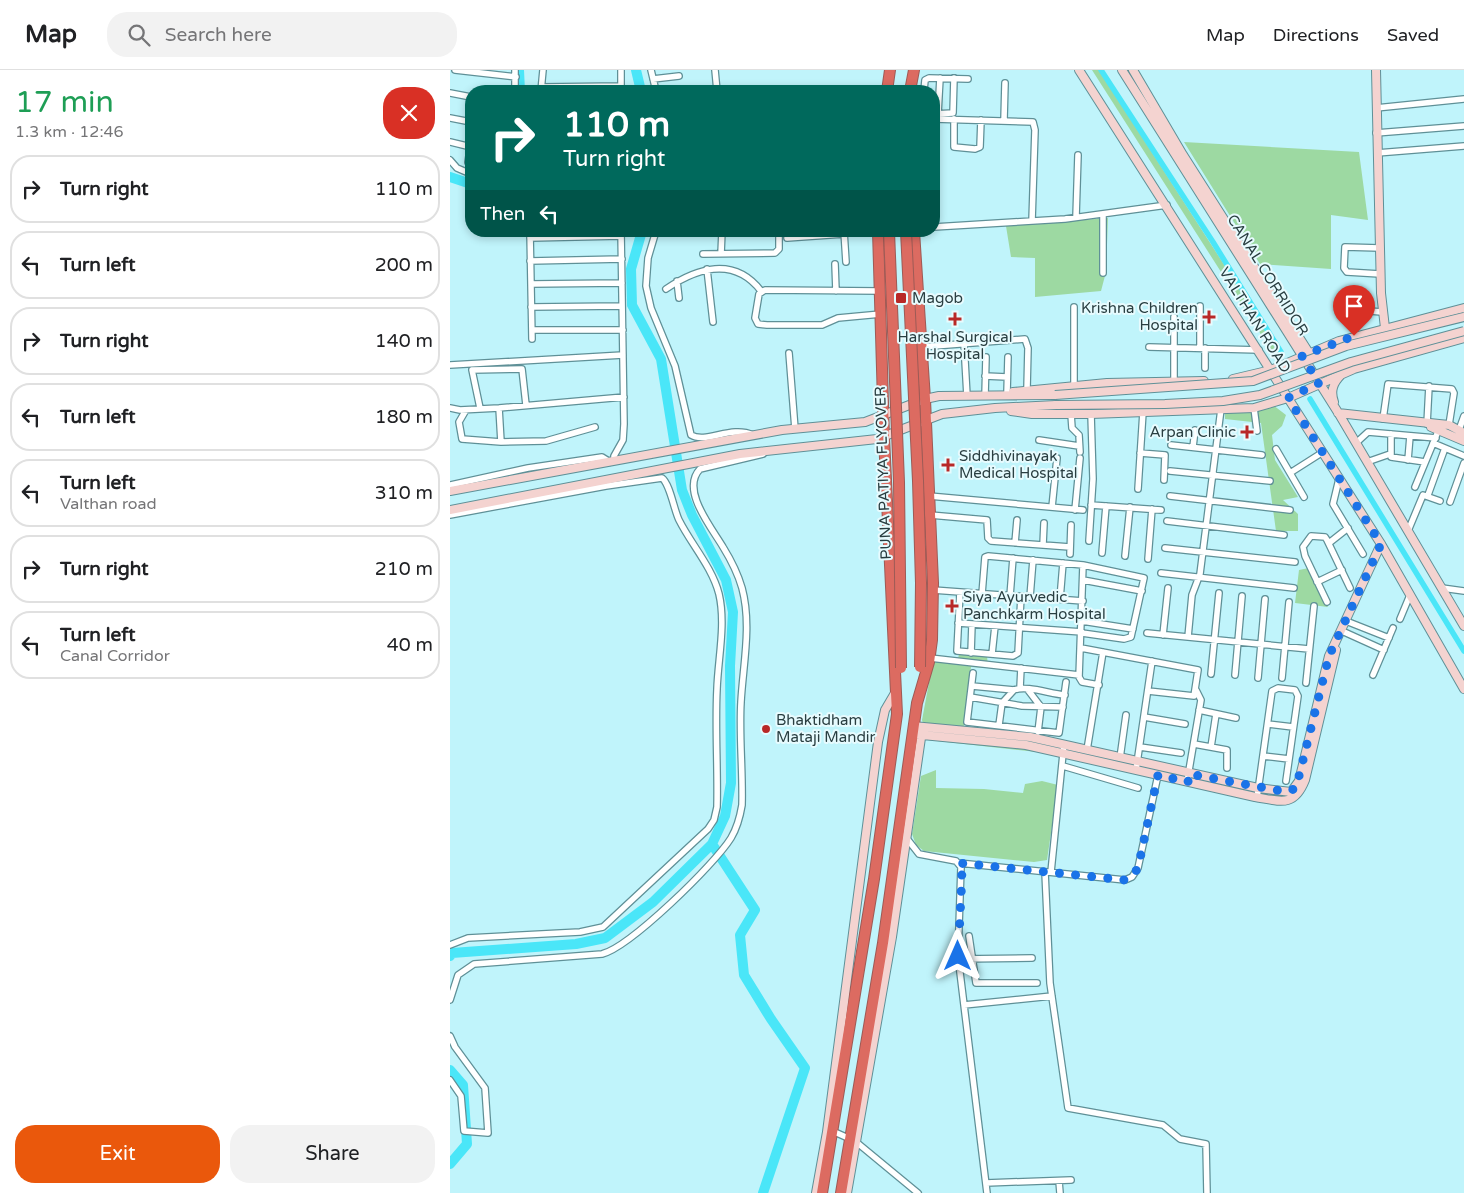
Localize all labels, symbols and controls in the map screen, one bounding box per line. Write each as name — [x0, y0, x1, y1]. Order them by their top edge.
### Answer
search box — [107, 12, 457, 57]
text: Map — [25, 20, 77, 49]
icon: search — [125, 21, 153, 49]
text: Search here — [165, 24, 272, 46]
text: Map — [1206, 24, 1245, 46]
text: Directions — [1273, 24, 1359, 46]
text: Saved — [1387, 24, 1439, 46]
text: 17 min — [15, 84, 114, 121]
button: close — [383, 87, 435, 139]
text: 110 m — [563, 104, 670, 146]
icon: right — [480, 105, 545, 170]
text: 1.3 km · 12:46 — [15, 122, 124, 142]
text: Turn right — [563, 146, 665, 172]
icon: right — [17, 175, 45, 203]
text: Turn right — [60, 178, 148, 200]
text: 110 m — [375, 178, 433, 200]
icon: left — [535, 200, 563, 228]
text: Then — [480, 203, 525, 225]
street label: CANAL CORRIDOR — [1223, 211, 1313, 339]
icon: left — [17, 251, 45, 279]
text: Turn left — [60, 254, 136, 276]
text: 200 m — [375, 254, 433, 276]
street label: VALTHAN ROAD — [1215, 264, 1295, 376]
pin — [1333, 285, 1375, 336]
place label: Magob — [912, 289, 963, 307]
marker: Magob — [894, 291, 908, 305]
icon: arrive — [1340, 292, 1368, 320]
place label: Krishna Children Hospital — [1081, 299, 1198, 334]
marker: Krishna Children Hospital — [1202, 310, 1216, 324]
marker: Harshal Surgical Hospital — [948, 312, 962, 326]
icon: right — [17, 327, 45, 355]
place label: Harshal Surgical Hospital — [897, 328, 1013, 363]
text: Turn right — [60, 330, 148, 352]
text: 140 m — [375, 330, 433, 352]
street label: PUNA PATIYA FLYOVER — [871, 386, 895, 560]
icon: left — [17, 403, 45, 431]
text: Turn left — [60, 406, 136, 428]
text: 180 m — [375, 406, 433, 428]
place label: Arpan Clinic — [1149, 423, 1236, 441]
marker: Arpan Clinic — [1240, 425, 1254, 439]
place label: Siddhivinayak Medical Hospital — [959, 447, 1078, 482]
marker: Siddhivinayak Medical Hospital — [941, 458, 955, 472]
text: Turn left — [60, 472, 136, 494]
icon: left — [17, 479, 45, 507]
text: 310 m — [375, 482, 433, 504]
text: Valthan road — [60, 494, 157, 514]
icon: right — [17, 555, 45, 583]
text: Turn right — [60, 558, 148, 580]
text: 210 m — [375, 558, 433, 580]
place label: Siya Ayurvedic Panchkarm Hospital — [963, 588, 1106, 623]
marker: Siya Ayurvedic Panchkarm Hospital — [945, 599, 959, 613]
text: Turn left — [60, 624, 136, 646]
icon: left — [17, 631, 45, 659]
text: 40 m — [387, 634, 433, 656]
text: Canal Corridor — [60, 646, 170, 666]
place label: Bhaktidham Mataji Mandir — [776, 711, 876, 746]
marker: Bhaktidham Mataji Mandir — [760, 723, 772, 735]
position arrow — [931, 929, 983, 981]
button: Exit — [15, 1125, 220, 1183]
button: Share — [230, 1125, 435, 1183]

